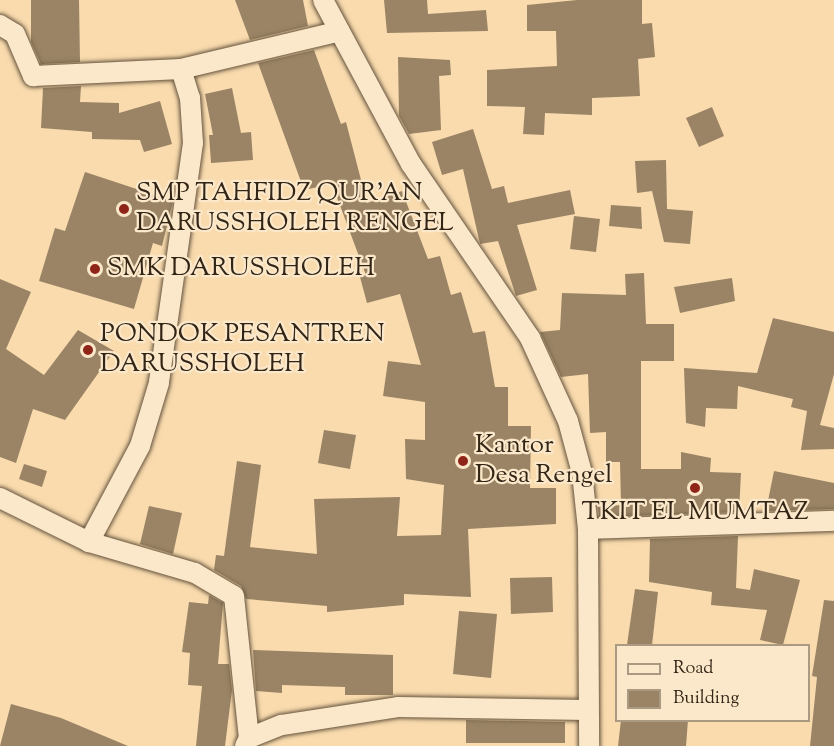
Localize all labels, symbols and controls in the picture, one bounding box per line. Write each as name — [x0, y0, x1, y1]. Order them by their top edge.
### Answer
place label: SMP TAHFIDZ QUR'AN DARUSSHOLEH RENGEL — [136, 178, 454, 240]
marker: SMP TAHFIDZ QUR'AN DARUSSHOLEH RENGEL — [117, 202, 131, 216]
place label: SMK DARUSSHOLEH — [107, 253, 375, 285]
marker: SMK DARUSSHOLEH — [88, 262, 102, 276]
place label: PONDOK PESANTREN DARUSSHOLEH — [100, 319, 385, 380]
marker: PONDOK PESANTREN DARUSSHOLEH — [81, 343, 95, 357]
place label: Kantor Desa Rengel — [475, 430, 612, 491]
marker: Kantor Desa Rengel — [456, 454, 470, 468]
marker: TKIT EL MUMTAZ — [688, 481, 702, 495]
place label: TKIT EL MUMTAZ — [581, 497, 809, 529]
legend — [615, 644, 810, 722]
text: Road — [673, 656, 713, 682]
text: Building — [673, 686, 739, 712]

